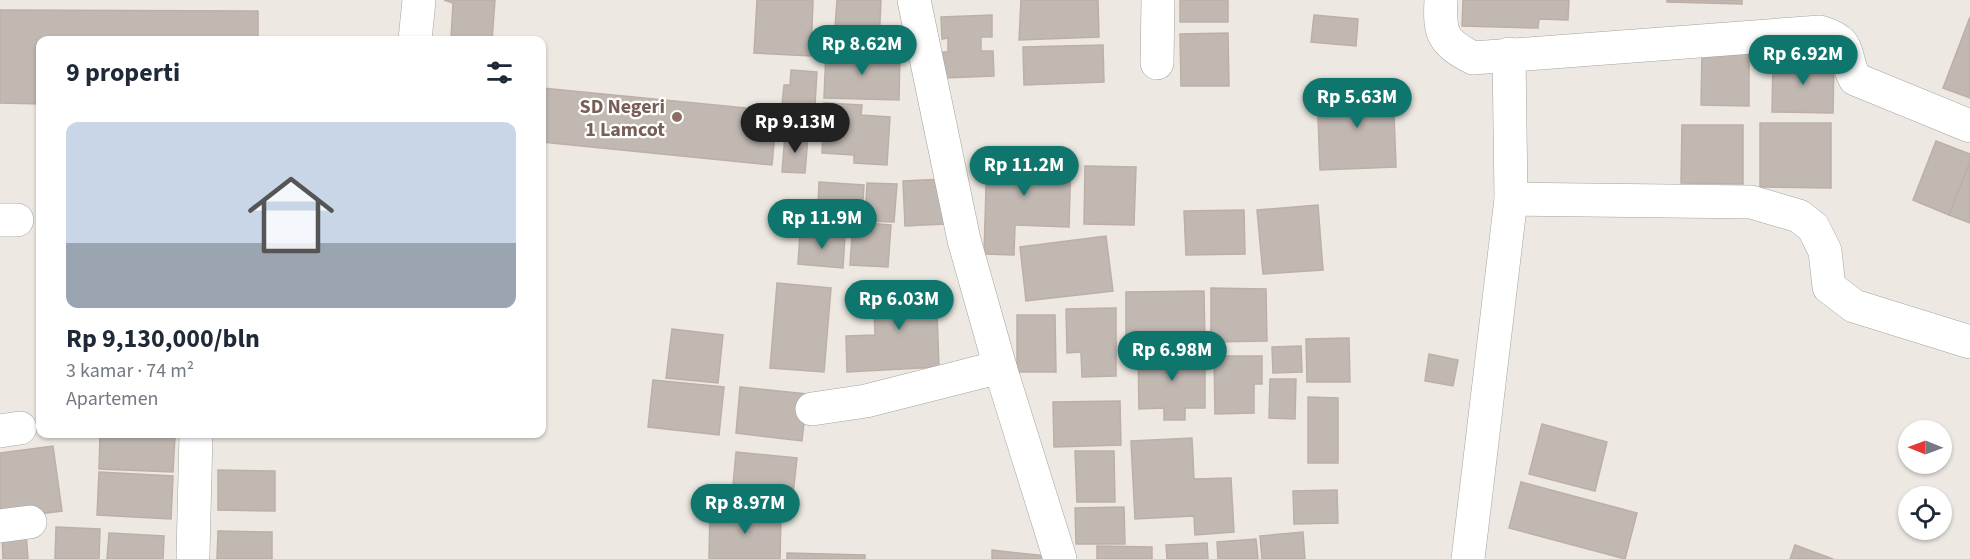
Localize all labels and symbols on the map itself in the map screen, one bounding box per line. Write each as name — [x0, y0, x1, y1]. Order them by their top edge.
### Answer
pin: Rp 8.62M — [800, 25, 924, 76]
pin: Rp 6.92M — [1741, 35, 1865, 86]
pin: Rp 5.63M — [1295, 78, 1419, 129]
place label: SD Negeri 1 Lamcot — [580, 93, 665, 144]
pin: Rp 9.13M — [733, 103, 857, 154]
marker: SD Negeri 1 Lamcot — [670, 110, 684, 124]
pin: Rp 11.2M — [962, 146, 1086, 197]
pin: Rp 11.9M — [760, 199, 884, 250]
pin: Rp 6.03M — [837, 280, 961, 331]
pin: Rp 6.98M — [1110, 331, 1234, 382]
north arrow — [1898, 420, 1952, 474]
pin: Rp 8.97M — [683, 484, 807, 535]

